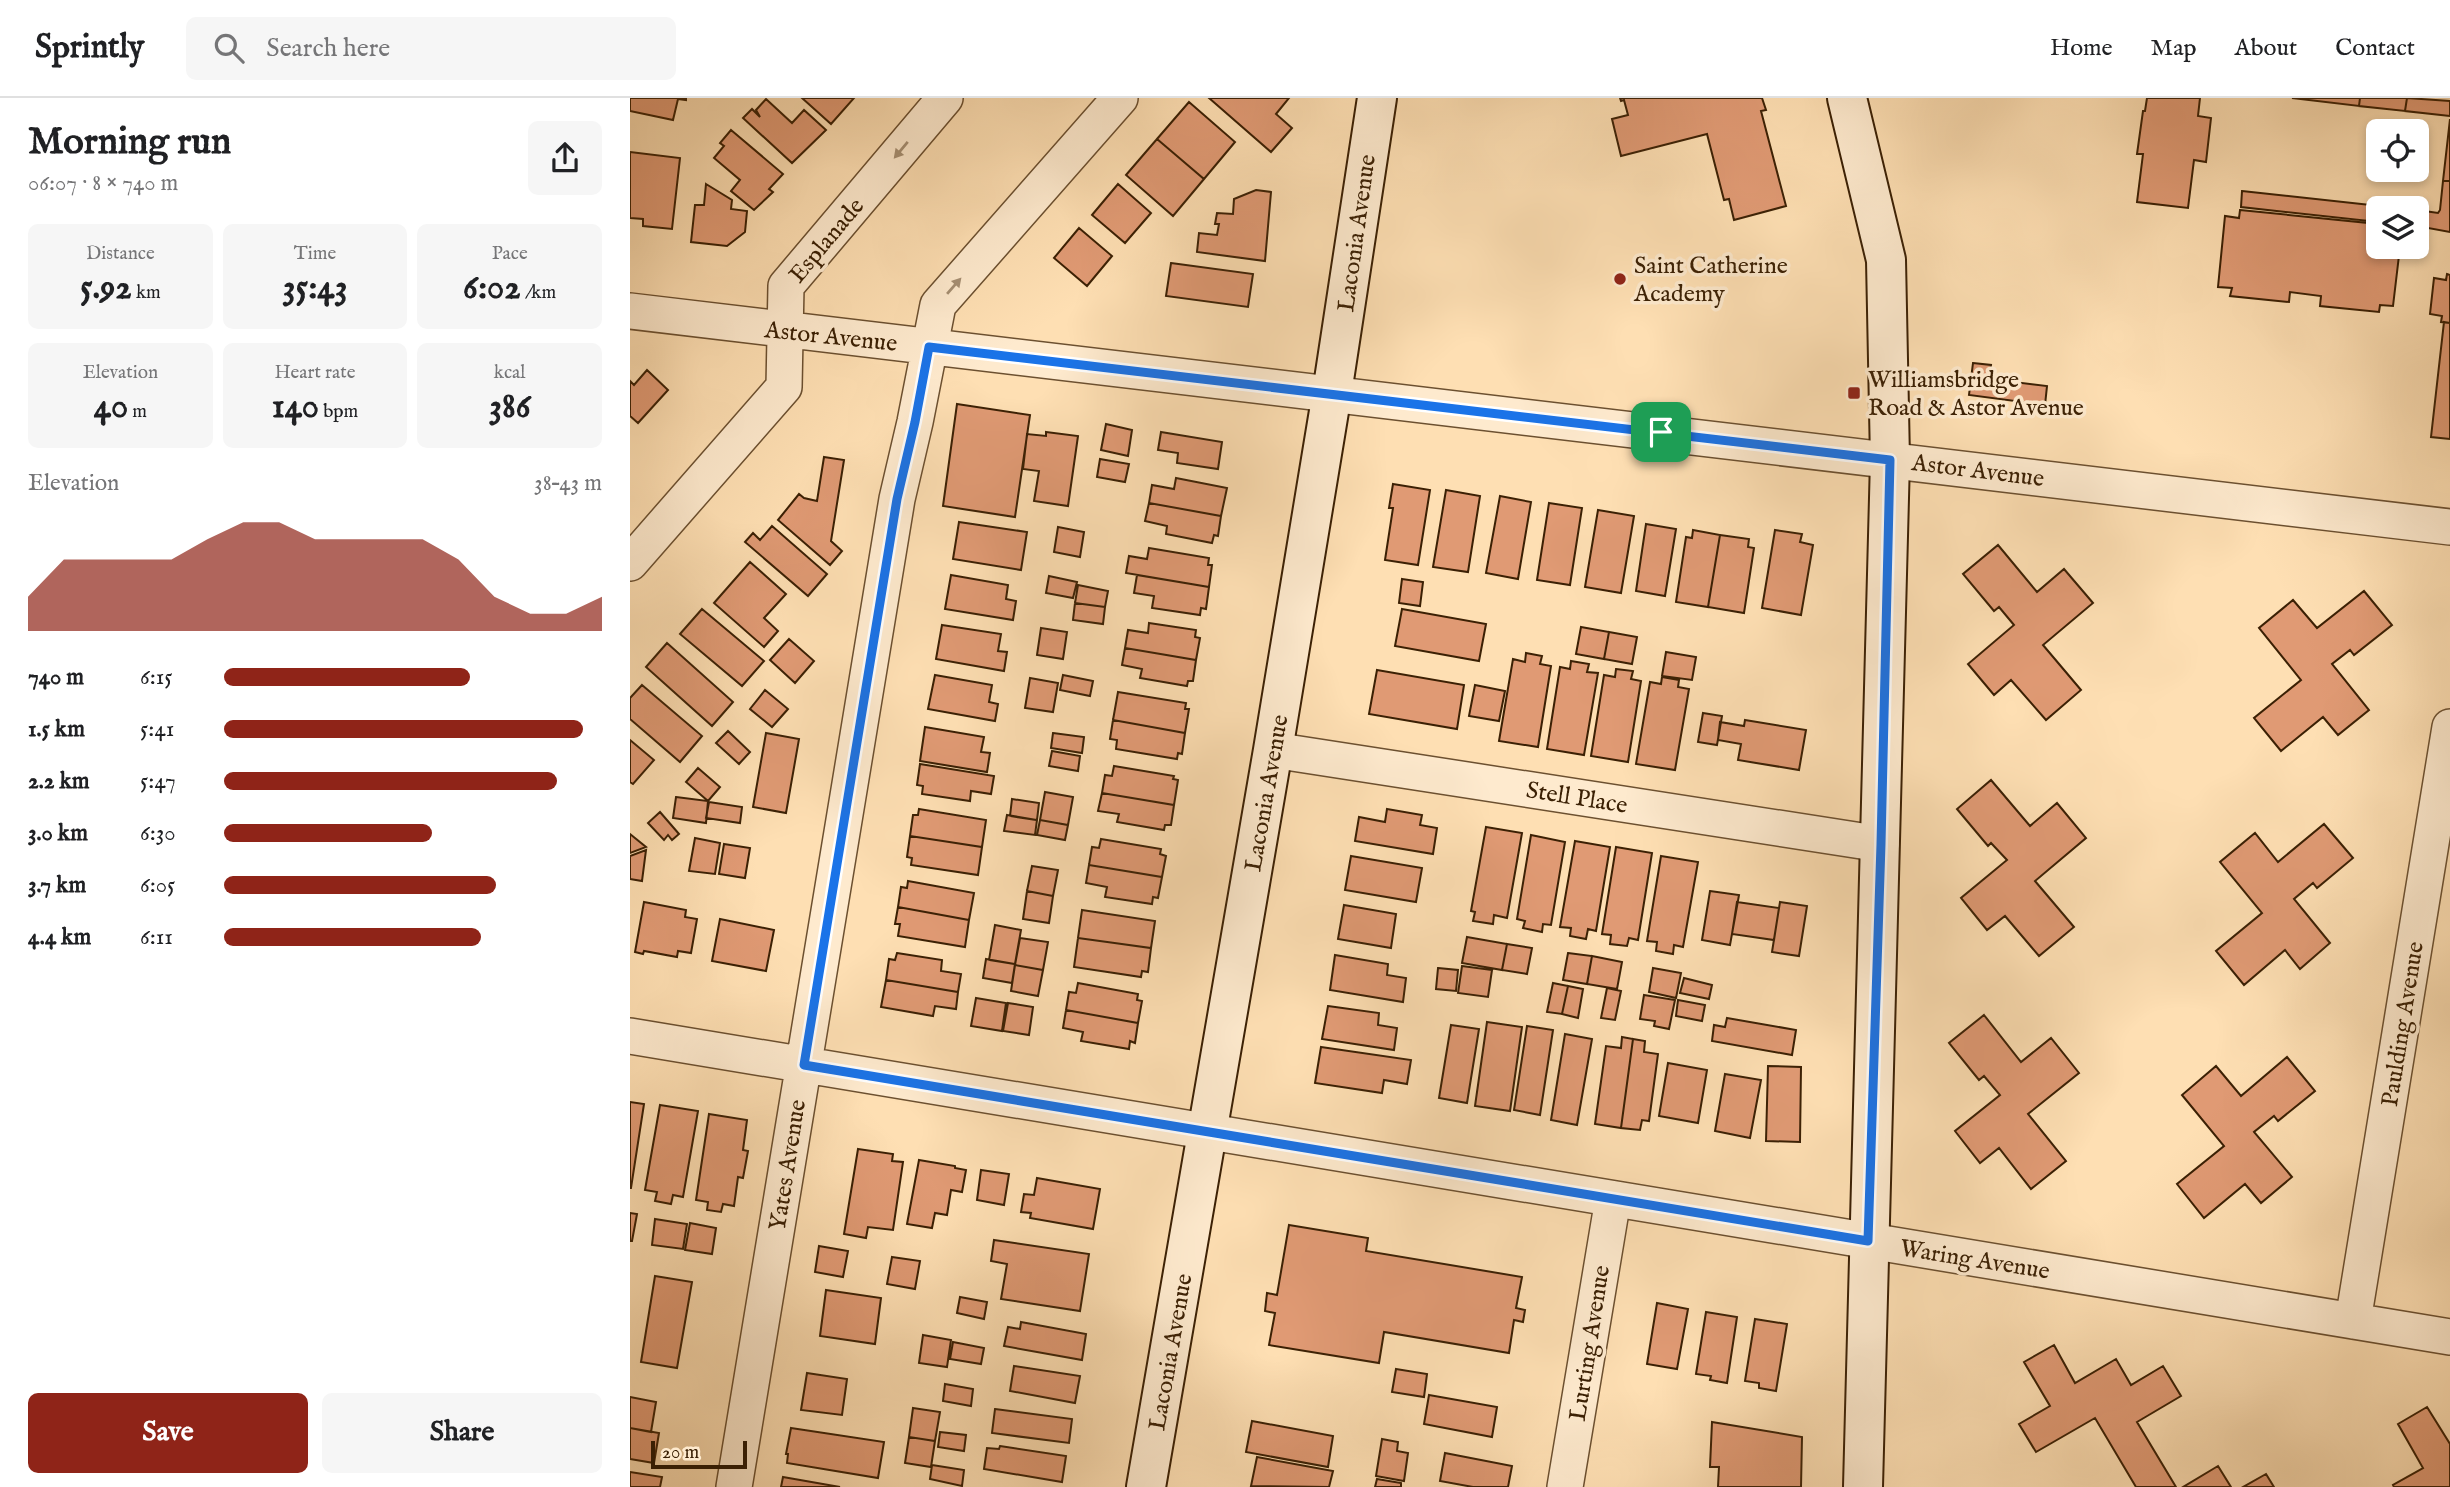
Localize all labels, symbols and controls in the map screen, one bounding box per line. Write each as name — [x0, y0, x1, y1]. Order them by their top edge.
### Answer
search box — [186, 17, 676, 80]
text: Sprintly — [35, 27, 144, 69]
icon: search — [210, 29, 248, 67]
text: Search here — [266, 32, 390, 65]
text: Home — [2050, 33, 2113, 64]
text: Map — [2151, 33, 2197, 64]
text: About — [2235, 33, 2297, 64]
text: Contact — [2335, 33, 2415, 64]
text: Morning run — [28, 119, 231, 167]
map controls — [2366, 119, 2429, 259]
button: locate — [2366, 119, 2429, 182]
button: share — [528, 121, 602, 195]
one-way arrow — [894, 142, 909, 159]
street label: Laconia Avenue — [1331, 152, 1384, 314]
text: 06:07 · 8 × 740 m — [28, 169, 178, 198]
street label: Esplanade — [783, 192, 872, 290]
button: layers — [2366, 196, 2429, 259]
text: Distance — [86, 242, 155, 266]
text: Time — [294, 242, 336, 266]
text: Pace — [492, 242, 528, 266]
place label: Saint Catherine Academy — [1633, 251, 1788, 310]
text: 5.92 — [80, 266, 132, 311]
text: 35:43 — [282, 266, 348, 311]
text: 6:02 — [463, 266, 521, 311]
marker: Saint Catherine Academy — [1612, 271, 1628, 287]
one-way arrow — [946, 277, 962, 295]
text: km — [132, 281, 161, 305]
text: /km — [521, 281, 556, 305]
street label: Astor Avenue — [762, 315, 899, 360]
text: Elevation — [83, 361, 158, 385]
text: Heart rate — [274, 361, 356, 385]
text: kcal — [494, 361, 526, 385]
place label: Williamsbridge Road & Astor Avenue — [1868, 365, 2084, 424]
text: 40 — [94, 385, 128, 430]
text: 140 — [272, 385, 319, 430]
text: 386 — [489, 385, 530, 430]
marker: Williamsbridge Road & Astor Avenue — [1846, 385, 1862, 401]
text: m — [128, 400, 147, 424]
text: bpm — [319, 400, 358, 424]
pin — [1631, 402, 1691, 462]
icon: arrive — [1642, 413, 1680, 451]
street label: Astor Avenue — [1909, 448, 2046, 495]
text: Elevation — [28, 469, 119, 498]
text: 38–43 m — [534, 469, 602, 498]
text: 740 m — [28, 663, 84, 692]
text: 6:15 — [140, 663, 173, 692]
street label: Laconia Avenue — [1238, 712, 1297, 874]
text: 1.5 km — [28, 715, 85, 744]
text: 5:41 — [140, 715, 174, 744]
text: 2.2 km — [28, 767, 90, 796]
text: 5:47 — [140, 767, 176, 796]
street label: Stell Place — [1524, 775, 1630, 822]
text: 3.0 km — [28, 819, 88, 848]
text: 6:30 — [140, 819, 176, 848]
text: 3.7 km — [28, 871, 86, 900]
text: 6:05 — [140, 871, 175, 900]
text: 4.4 km — [28, 923, 91, 952]
text: 6:11 — [140, 923, 173, 952]
street label: Paulding Avenue — [2375, 940, 2432, 1109]
street label: Yates Avenue — [763, 1097, 814, 1233]
street label: Waring Avenue — [1898, 1233, 2052, 1288]
street label: Lurting Avenue — [1563, 1263, 1618, 1423]
street label: Laconia Avenue — [1142, 1271, 1201, 1433]
button: Save — [28, 1393, 308, 1473]
button: Share — [322, 1393, 602, 1473]
scale bar — [651, 1438, 747, 1470]
text: 20 m — [662, 1441, 699, 1465]

